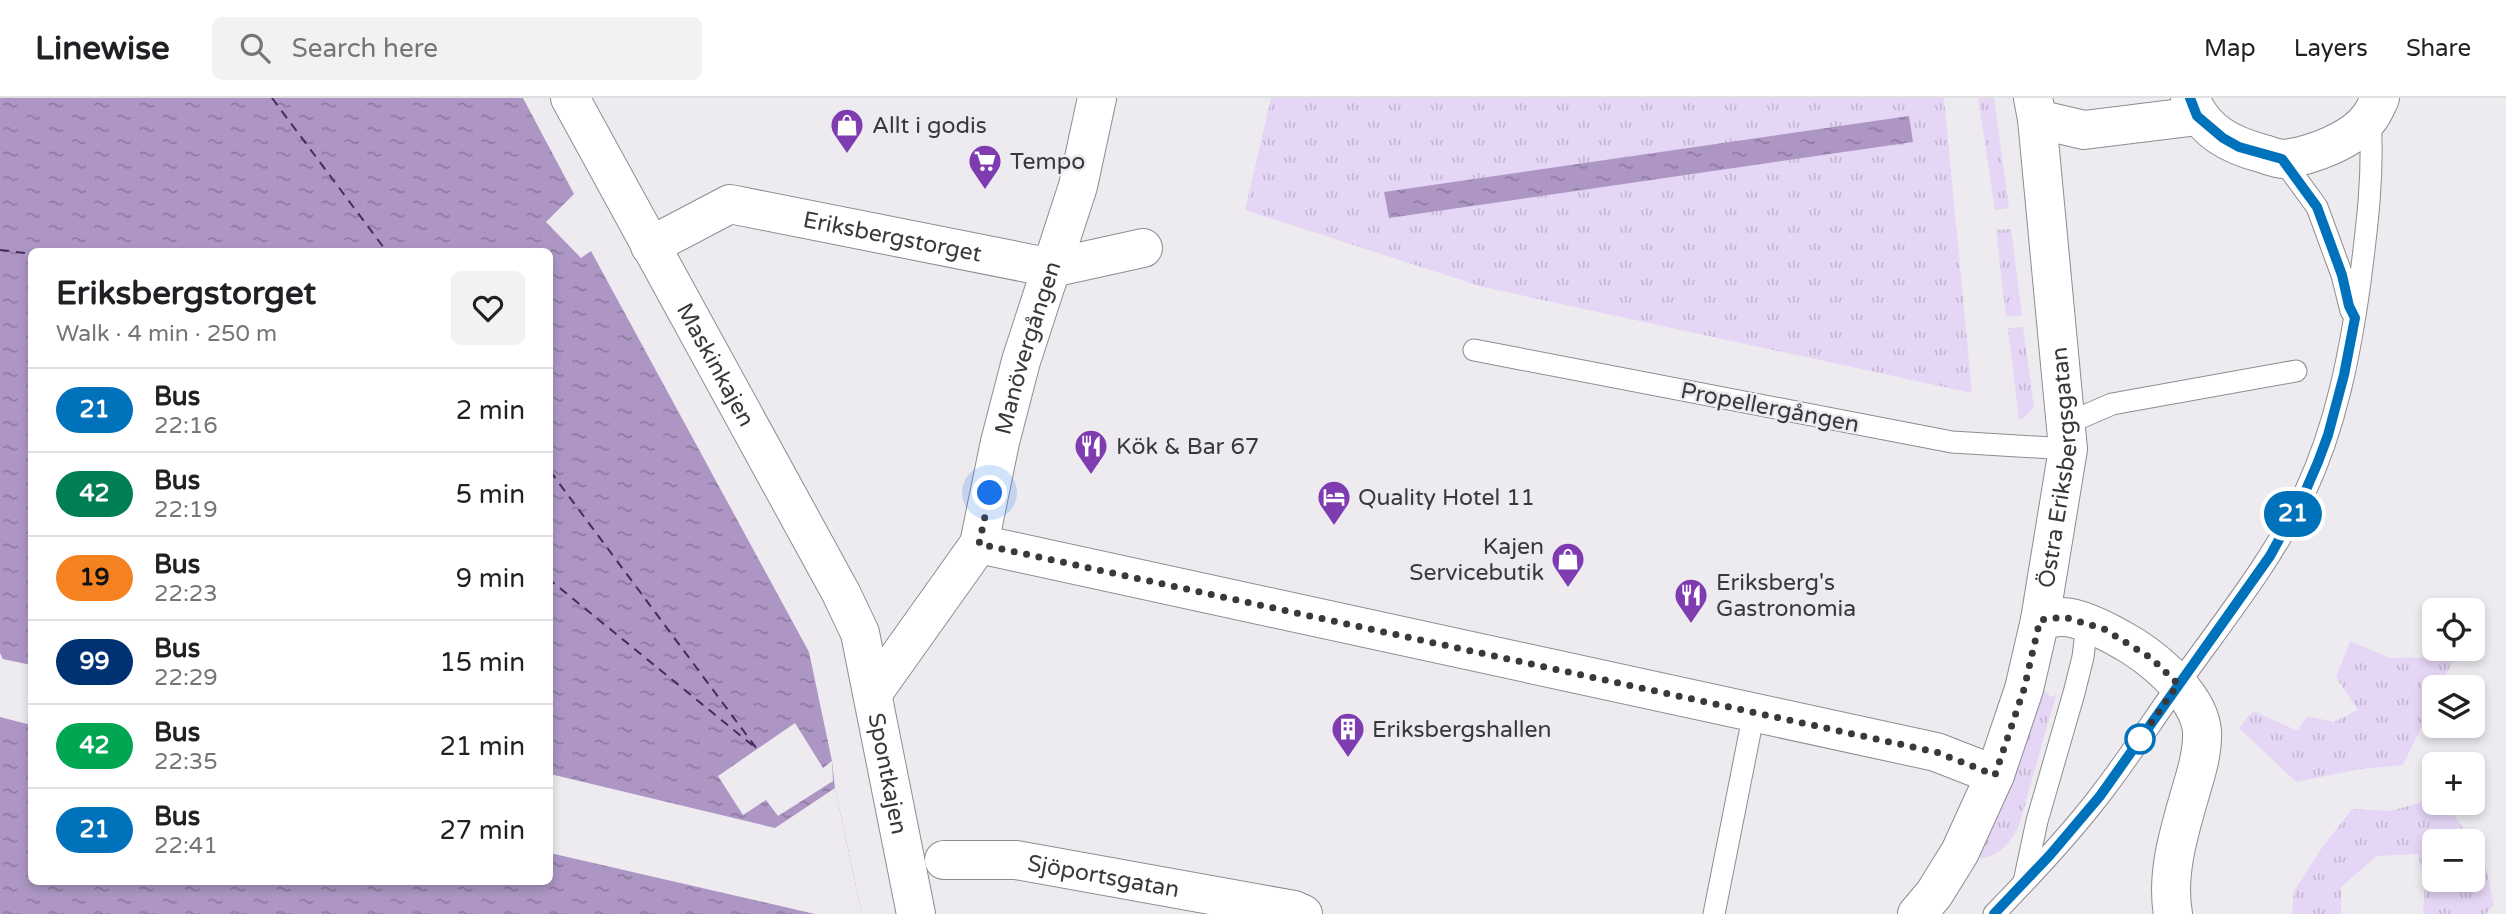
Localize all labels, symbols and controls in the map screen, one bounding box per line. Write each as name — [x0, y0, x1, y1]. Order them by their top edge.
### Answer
search box — [212, 17, 702, 80]
text: Linewise — [35, 29, 170, 68]
icon: search — [236, 29, 274, 67]
text: Search here — [292, 33, 438, 64]
text: Map — [2204, 34, 2256, 63]
text: Layers — [2294, 34, 2368, 63]
text: Share — [2406, 34, 2471, 63]
shop icon: Allt i godis — [828, 106, 866, 155]
place label: Allt i godis — [872, 112, 987, 140]
supermarket icon: Tempo — [966, 142, 1004, 191]
place label: Tempo — [1010, 148, 1085, 176]
street label: Eriksbergstorget — [801, 206, 984, 269]
street label: Manövergången — [989, 258, 1068, 438]
button: heart — [451, 271, 525, 345]
text: Eriksbergstorget — [56, 274, 316, 313]
street label: Maskinkajen — [670, 298, 760, 432]
text: Walk · 4 min · 250 m — [56, 320, 277, 348]
street label: Östra Eriksbergsgatan — [2032, 346, 2084, 590]
street label: Propellergången — [1678, 377, 1861, 439]
text: Bus — [154, 381, 200, 412]
text: 21 — [79, 395, 110, 424]
text: 2 min — [456, 395, 525, 426]
text: 22:16 — [154, 412, 218, 440]
restaurant icon: Kök & Bar 67 — [1072, 427, 1110, 476]
place label: Kök & Bar 67 — [1116, 433, 1259, 461]
text: Bus — [154, 465, 200, 496]
your location — [972, 475, 1007, 510]
hotel icon: Quality Hotel 11 — [1315, 478, 1353, 527]
text: 42 — [79, 479, 110, 508]
text: 5 min — [456, 479, 525, 510]
place label: Quality Hotel 11 — [1358, 484, 1535, 512]
line badge: 21 — [2262, 491, 2324, 537]
text: 22:19 — [154, 496, 218, 524]
text: 21 — [2278, 499, 2308, 528]
place label: Kajen Servicebutik — [1409, 533, 1544, 587]
shop icon: Kajen Servicebutik — [1549, 540, 1587, 589]
text: Bus — [154, 549, 200, 580]
text: 19 — [79, 563, 110, 592]
text: 9 min — [456, 563, 525, 594]
place label: Eriksberg's Gastronomia — [1716, 569, 1856, 623]
restaurant icon: Eriksberg's Gastronomia — [1672, 576, 1710, 625]
text: 22:23 — [154, 580, 218, 608]
map controls — [2422, 598, 2485, 892]
button: locate — [2422, 598, 2485, 661]
text: Bus — [154, 633, 200, 664]
text: 99 — [79, 647, 110, 676]
text: 15 min — [439, 647, 525, 678]
text: 22:29 — [154, 664, 218, 692]
button: layers — [2422, 675, 2485, 738]
building icon: Eriksbergshallen — [1329, 710, 1367, 759]
street label: Spontkajen — [861, 711, 913, 837]
place label: Eriksbergshallen — [1372, 716, 1551, 744]
text: Bus — [154, 717, 200, 748]
unlabelled marker — [2125, 724, 2155, 754]
text: 42 — [79, 731, 110, 760]
text: 21 min — [439, 731, 525, 762]
text: 22:35 — [154, 748, 218, 776]
button: + — [2422, 752, 2485, 815]
text: Bus — [154, 801, 200, 832]
text: 21 — [79, 815, 110, 844]
text: 27 min — [439, 815, 525, 846]
button: − — [2422, 829, 2485, 892]
text: 22:41 — [154, 832, 218, 860]
street label: Sjöportsgatan — [1025, 849, 1182, 904]

